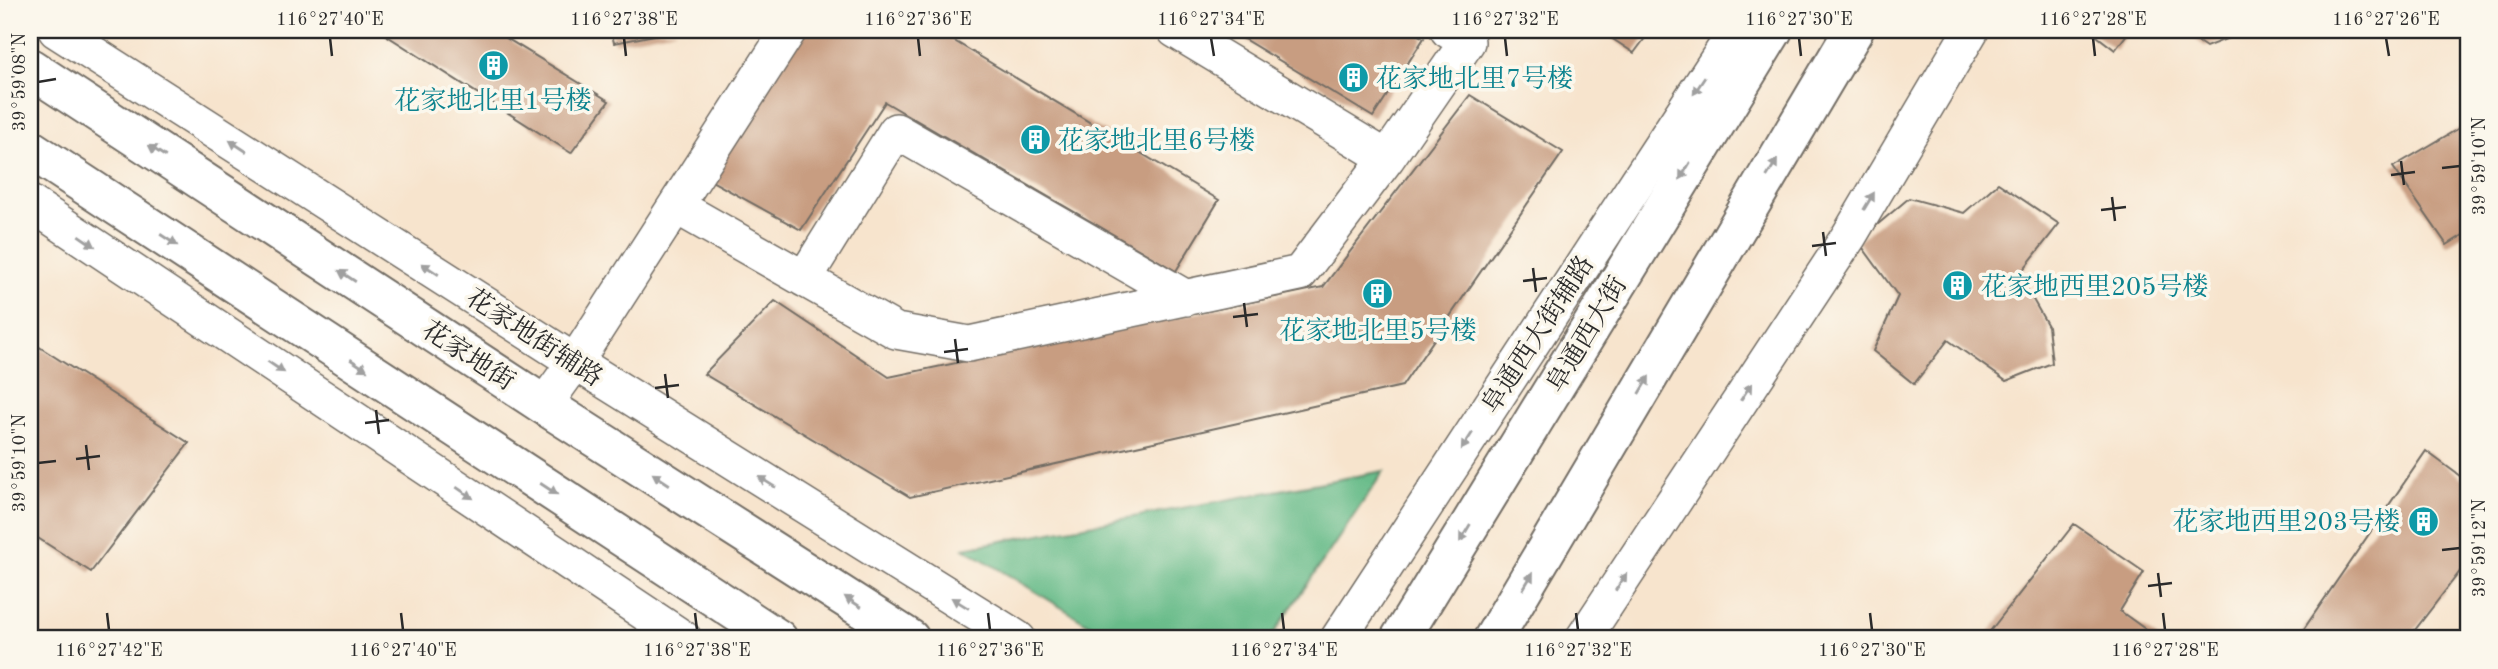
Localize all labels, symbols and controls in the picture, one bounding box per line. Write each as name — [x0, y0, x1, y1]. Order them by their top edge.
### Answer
text: 116°27'40"E — [276, 11, 384, 29]
text: 116°27'38"E — [570, 11, 678, 29]
text: 116°27'36"E — [864, 11, 972, 29]
text: 116°27'34"E — [1157, 11, 1265, 29]
text: 116°27'32"E — [1451, 11, 1559, 29]
text: 116°27'30"E — [1745, 11, 1853, 29]
text: 116°27'28"E — [2039, 11, 2147, 29]
text: 116°27'26"E — [2332, 11, 2440, 29]
text: 39°59'08"N — [11, 33, 29, 131]
building icon: 花家地北里1号楼 — [476, 48, 510, 82]
building icon: 花家地北里7号楼 — [1336, 61, 1370, 95]
place label: 花家地北里7号楼 — [1376, 65, 1573, 93]
one-way arrow — [1693, 77, 1706, 96]
place label: 花家地北里1号楼 — [394, 87, 592, 115]
text: 39°59'10"N — [2471, 117, 2489, 215]
building icon: 花家地北里6号楼 — [1018, 123, 1052, 157]
place label: 花家地北里6号楼 — [1058, 127, 1255, 155]
one-way arrow — [228, 140, 248, 153]
one-way arrow — [147, 145, 166, 158]
one-way arrow — [1766, 158, 1778, 177]
one-way arrow — [1678, 161, 1691, 180]
one-way arrow — [1863, 192, 1875, 211]
one-way arrow — [160, 233, 178, 247]
one-way arrow — [77, 234, 96, 247]
street label: 阜通西大街辅路 — [1474, 249, 1600, 419]
one-way arrow — [420, 263, 439, 276]
one-way arrow — [337, 269, 357, 282]
building icon: 花家地西里205号楼 — [1941, 269, 1975, 303]
street label: 阜通西大街 — [1539, 270, 1633, 398]
place label: 花家地西里205号楼 — [1981, 273, 2208, 301]
building icon: 花家地北里5号楼 — [1361, 277, 1395, 311]
street label: 花家地街辅路 — [461, 281, 609, 393]
street label: 花家地街 — [417, 314, 521, 396]
place label: 花家地北里5号楼 — [1279, 317, 1477, 345]
one-way arrow — [349, 358, 369, 371]
one-way arrow — [267, 360, 285, 374]
one-way arrow — [1638, 375, 1650, 394]
one-way arrow — [1739, 382, 1752, 402]
text: 39°59'10"N — [11, 414, 29, 512]
one-way arrow — [1461, 431, 1474, 450]
one-way arrow — [652, 473, 671, 486]
one-way arrow — [757, 476, 777, 489]
one-way arrow — [540, 482, 559, 495]
one-way arrow — [455, 487, 475, 500]
text: 39°59'12"N — [2471, 499, 2489, 597]
building icon: 花家地西里203号楼 — [2406, 504, 2440, 538]
place label: 花家地西里203号楼 — [2173, 508, 2400, 536]
one-way arrow — [1458, 523, 1471, 542]
one-way arrow — [1522, 571, 1534, 590]
one-way arrow — [1614, 572, 1627, 592]
one-way arrow — [843, 596, 862, 609]
one-way arrow — [950, 597, 969, 610]
text: 116°27'42"E — [55, 642, 163, 660]
text: 116°27'40"E — [349, 642, 457, 660]
text: 116°27'38"E — [643, 642, 751, 660]
text: 116°27'36"E — [936, 642, 1044, 660]
text: 116°27'34"E — [1230, 642, 1338, 660]
text: 116°27'32"E — [1524, 642, 1632, 660]
text: 116°27'30"E — [1818, 642, 1926, 660]
text: 116°27'28"E — [2111, 642, 2219, 660]

